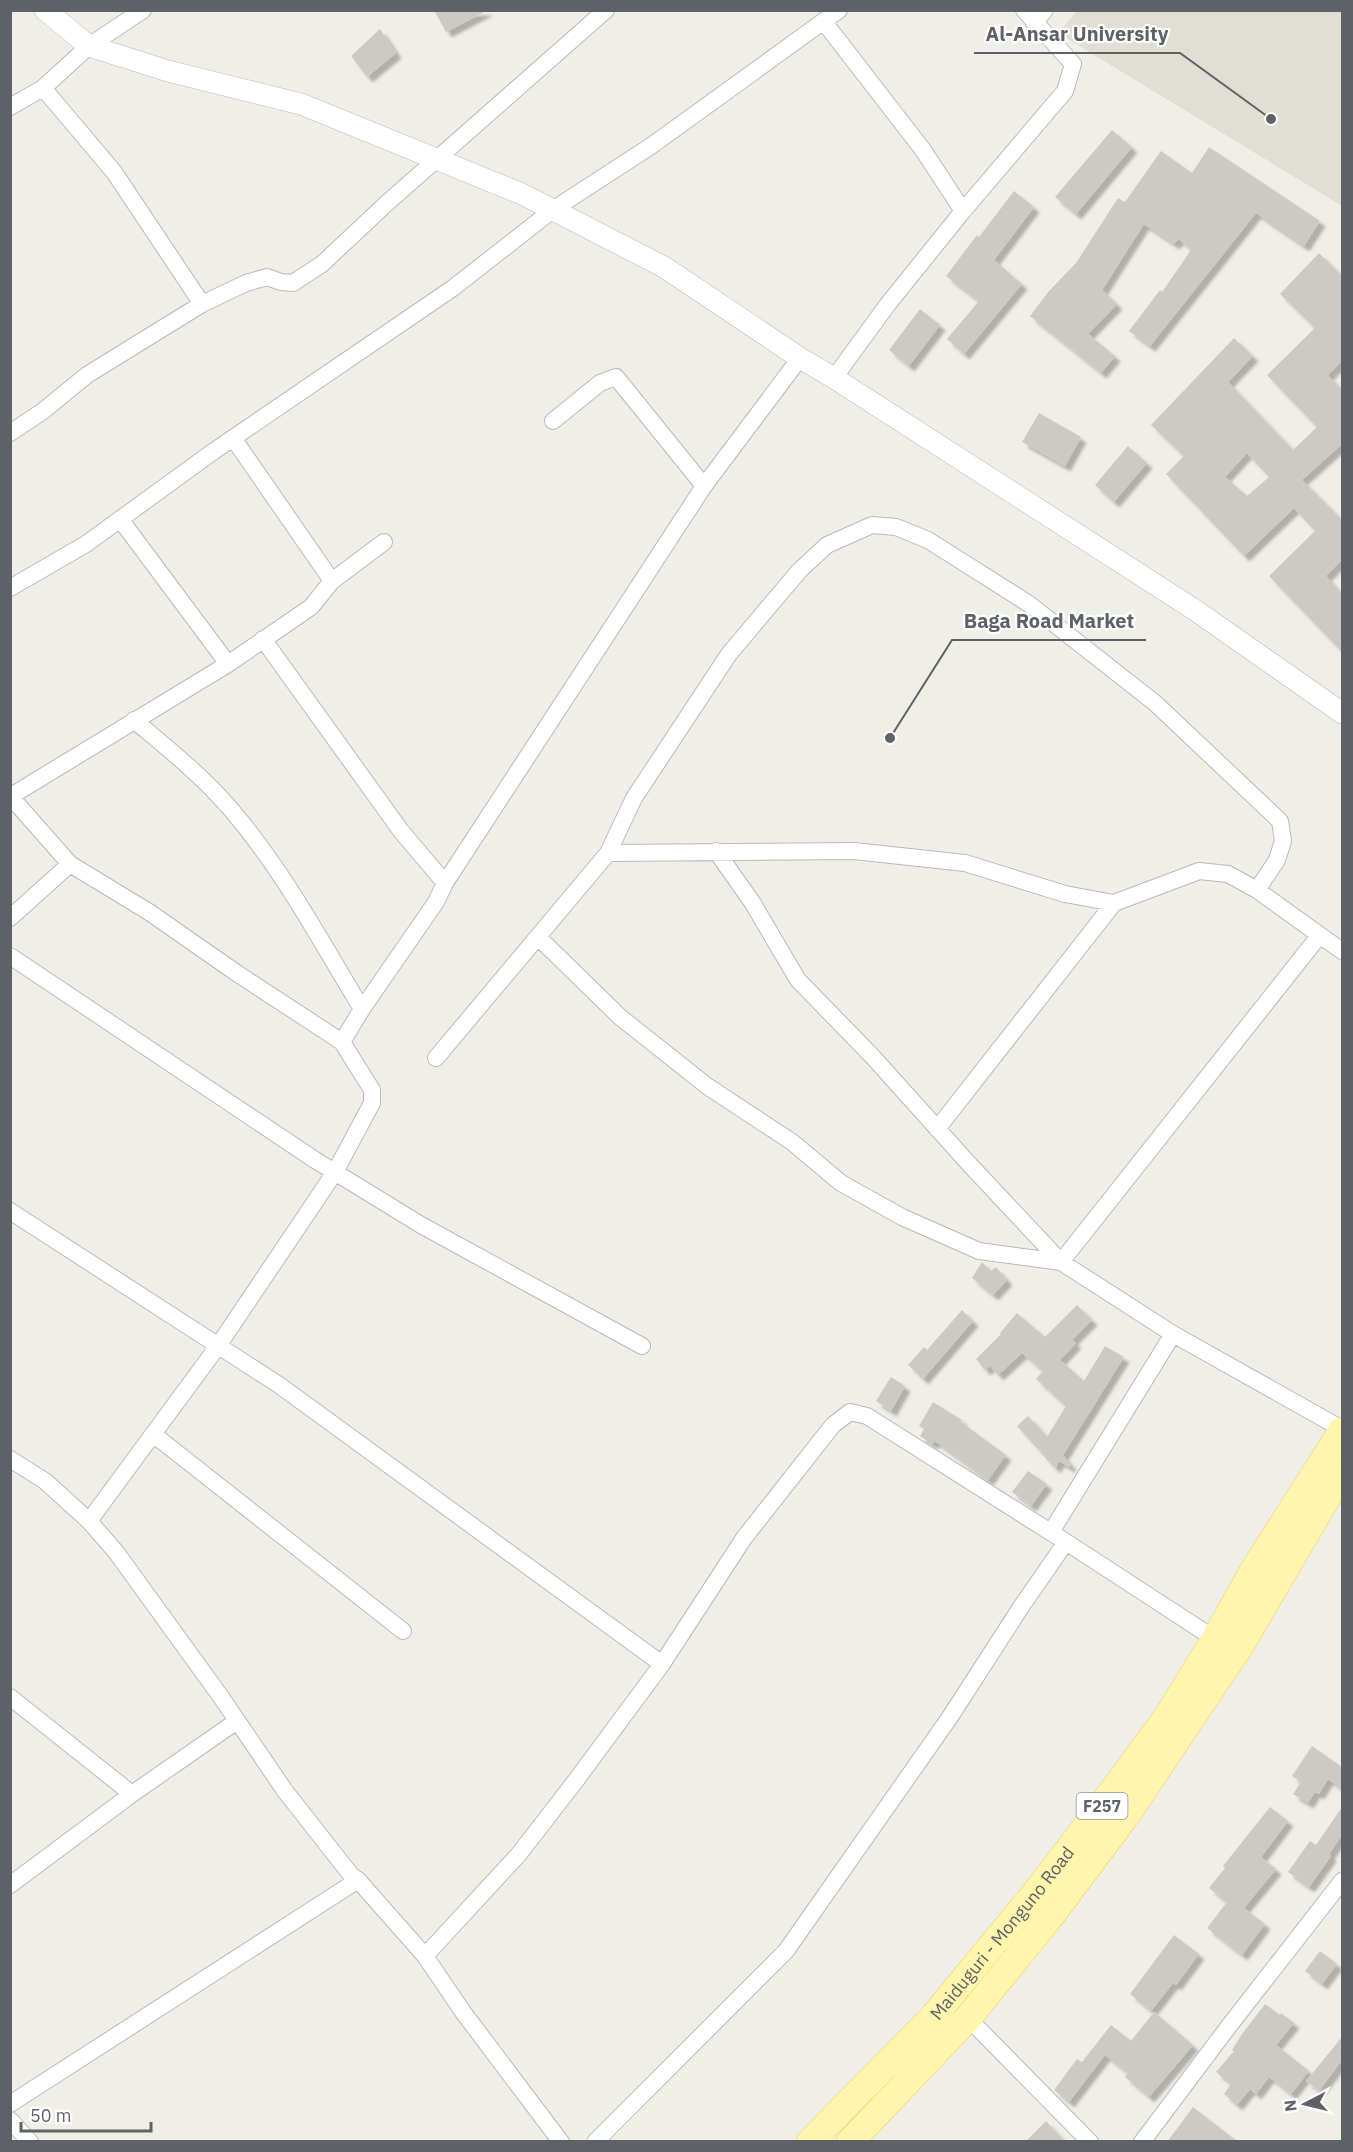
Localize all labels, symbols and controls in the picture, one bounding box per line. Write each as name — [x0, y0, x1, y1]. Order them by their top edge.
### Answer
callout: Al-Ansar University — [974, 15, 1180, 53]
text: Al-Ansar University — [986, 20, 1169, 47]
callout: Baga Road Market — [952, 602, 1146, 640]
text: Baga Road Market — [964, 607, 1134, 634]
road number: F257 — [1076, 1793, 1128, 1819]
street label: Maiduguri - Monguno Road — [924, 1841, 1079, 2024]
north arrow — [1275, 2074, 1335, 2134]
scale bar — [21, 2095, 152, 2133]
text: N — [1279, 2099, 1301, 2113]
text: 50 m — [30, 2104, 72, 2127]

